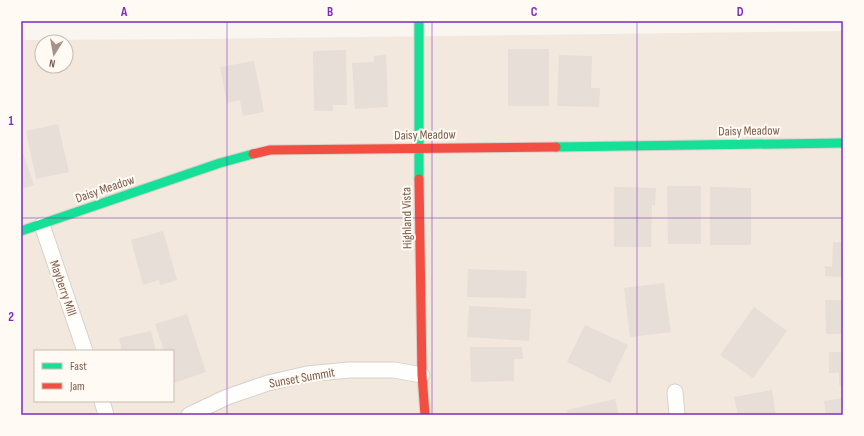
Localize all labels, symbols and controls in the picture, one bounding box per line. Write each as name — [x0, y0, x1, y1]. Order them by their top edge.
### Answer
text: A — [120, 4, 128, 20]
text: B — [327, 4, 333, 20]
text: C — [531, 4, 538, 20]
text: D — [737, 4, 744, 20]
north arrow — [34, 34, 74, 74]
text: N — [48, 56, 56, 70]
text: 1 — [8, 113, 14, 129]
street label: Daisy Meadow — [718, 122, 781, 140]
street label: Daisy Meadow — [394, 126, 457, 144]
street label: Daisy Meadow — [73, 171, 137, 207]
street label: Highland Vista — [398, 187, 416, 249]
street label: Mayberry Mill — [46, 258, 80, 318]
text: 2 — [8, 309, 14, 325]
legend — [34, 350, 174, 402]
text: Fast — [70, 359, 87, 374]
street label: Sunset Summit — [268, 364, 336, 392]
text: Jam — [69, 379, 85, 394]

